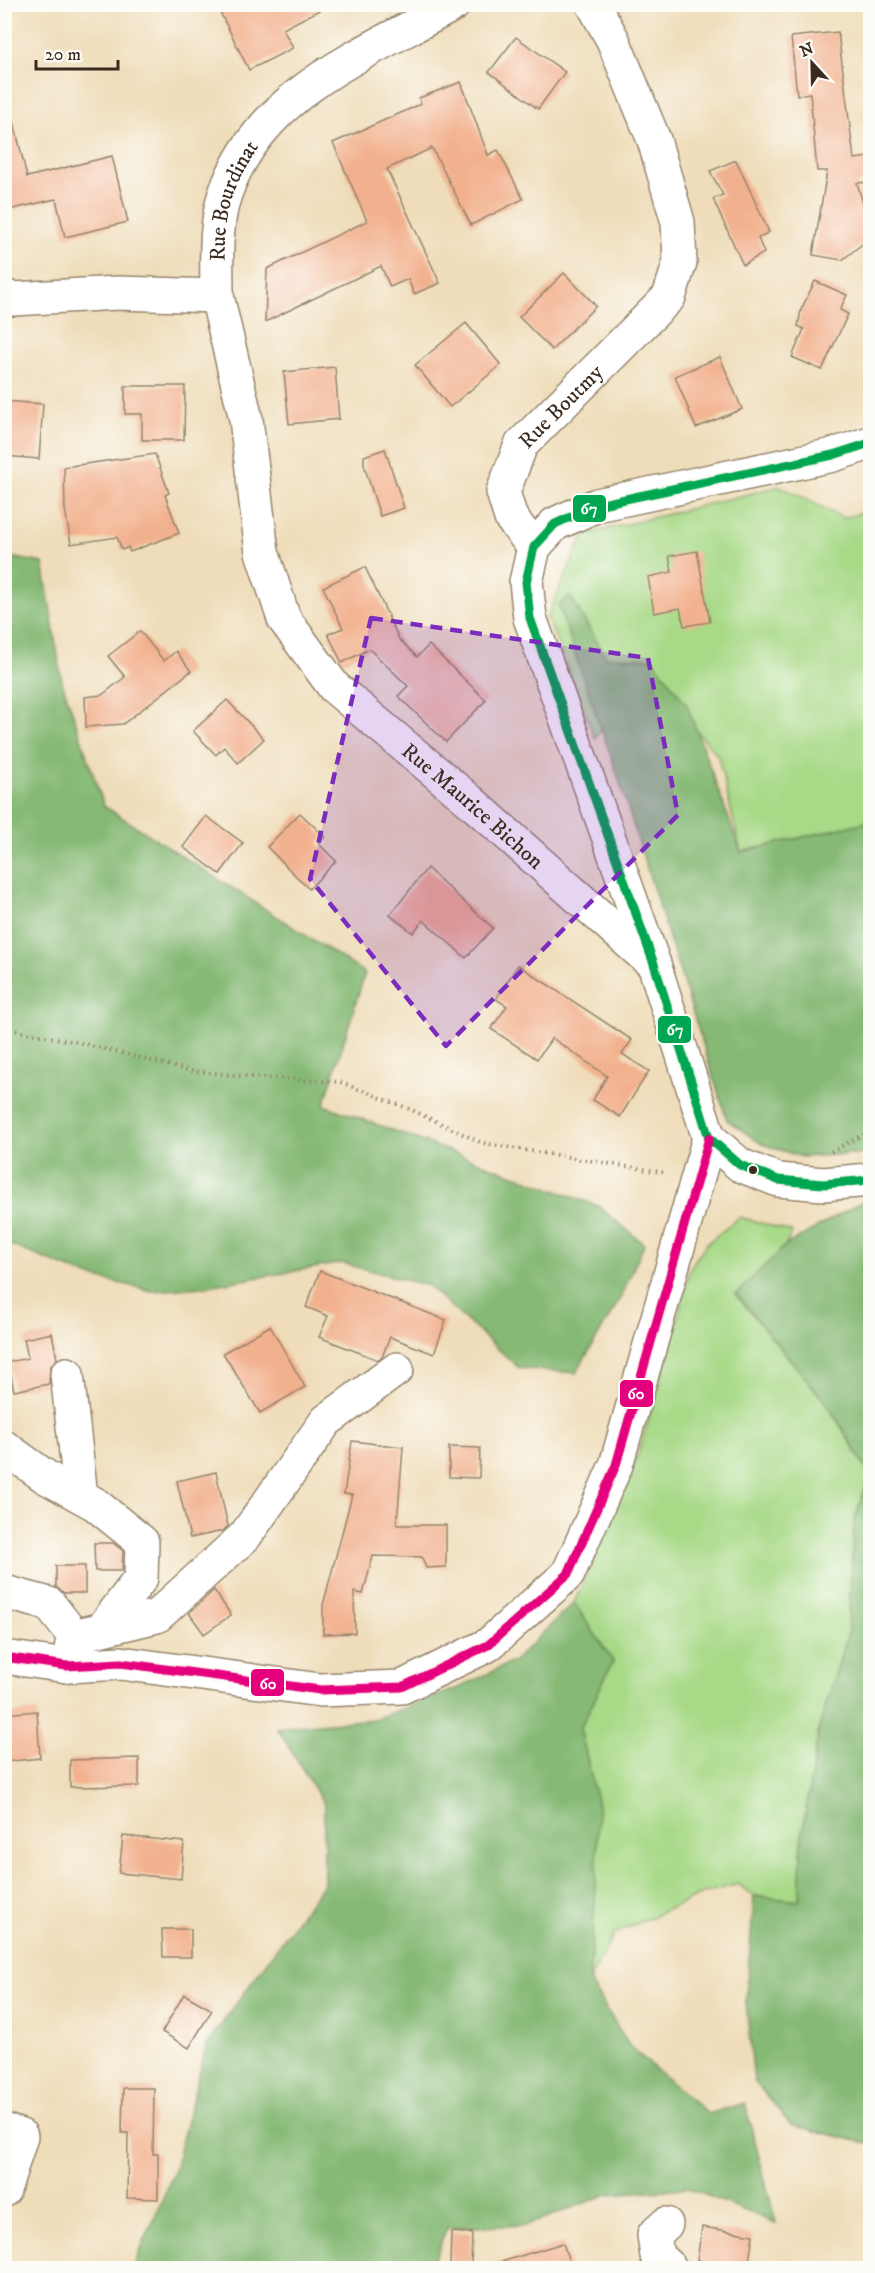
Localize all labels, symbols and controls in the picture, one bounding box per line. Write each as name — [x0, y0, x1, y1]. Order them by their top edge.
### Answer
scale bar — [36, 33, 118, 71]
north arrow — [782, 33, 842, 93]
text: N — [797, 38, 817, 62]
text: 20 m — [45, 44, 81, 66]
street label: Rue Bourdinat — [205, 135, 265, 261]
street label: Rue Boutmy — [513, 359, 609, 455]
line badge: 67 — [572, 494, 607, 523]
text: 67 — [581, 499, 597, 519]
street label: Rue Maurice Bichon — [396, 738, 549, 875]
line badge: 67 — [657, 1015, 692, 1044]
text: 67 — [667, 1020, 683, 1040]
unlabelled marker — [747, 1164, 759, 1176]
line badge: 60 — [619, 1379, 654, 1408]
text: 60 — [628, 1384, 645, 1404]
line badge: 60 — [250, 1668, 285, 1697]
text: 60 — [260, 1674, 277, 1694]

